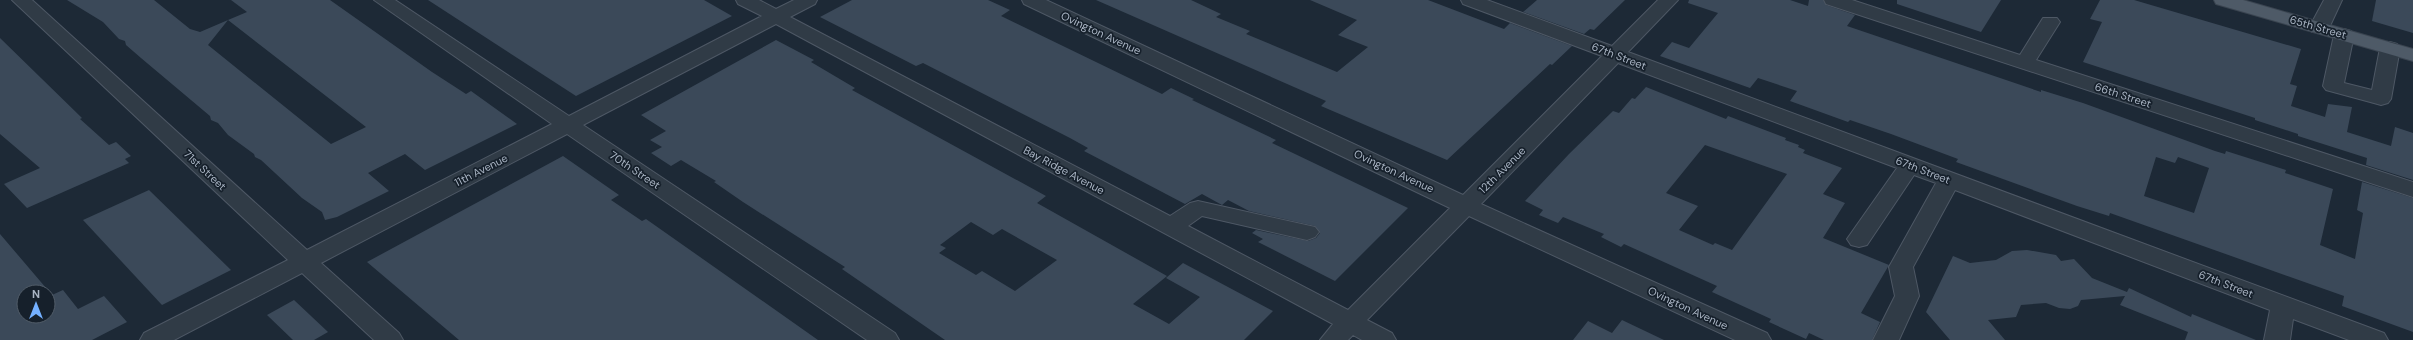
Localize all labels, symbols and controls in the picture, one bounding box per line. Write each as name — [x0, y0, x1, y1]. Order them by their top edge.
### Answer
street label: Ovington Avenue — [1059, 8, 1143, 58]
street label: 65th Street — [2288, 12, 2348, 42]
street label: 67th Street — [1590, 39, 1648, 73]
street label: 66th Street — [2093, 79, 2153, 111]
street label: Bay Ridge Avenue — [1021, 143, 1107, 197]
street label: 12th Avenue — [1476, 144, 1528, 196]
street label: Ovington Avenue — [1352, 146, 1436, 196]
street label: 71st Street — [181, 147, 229, 193]
street label: 70th Street — [607, 148, 663, 192]
street label: 11th Avenue — [452, 151, 510, 189]
street label: 67th Street — [1894, 153, 1952, 187]
street label: 67th Street — [2197, 267, 2255, 301]
street label: Ovington Avenue — [1646, 283, 1730, 333]
north arrow — [16, 284, 56, 324]
text: N — [32, 287, 40, 301]

